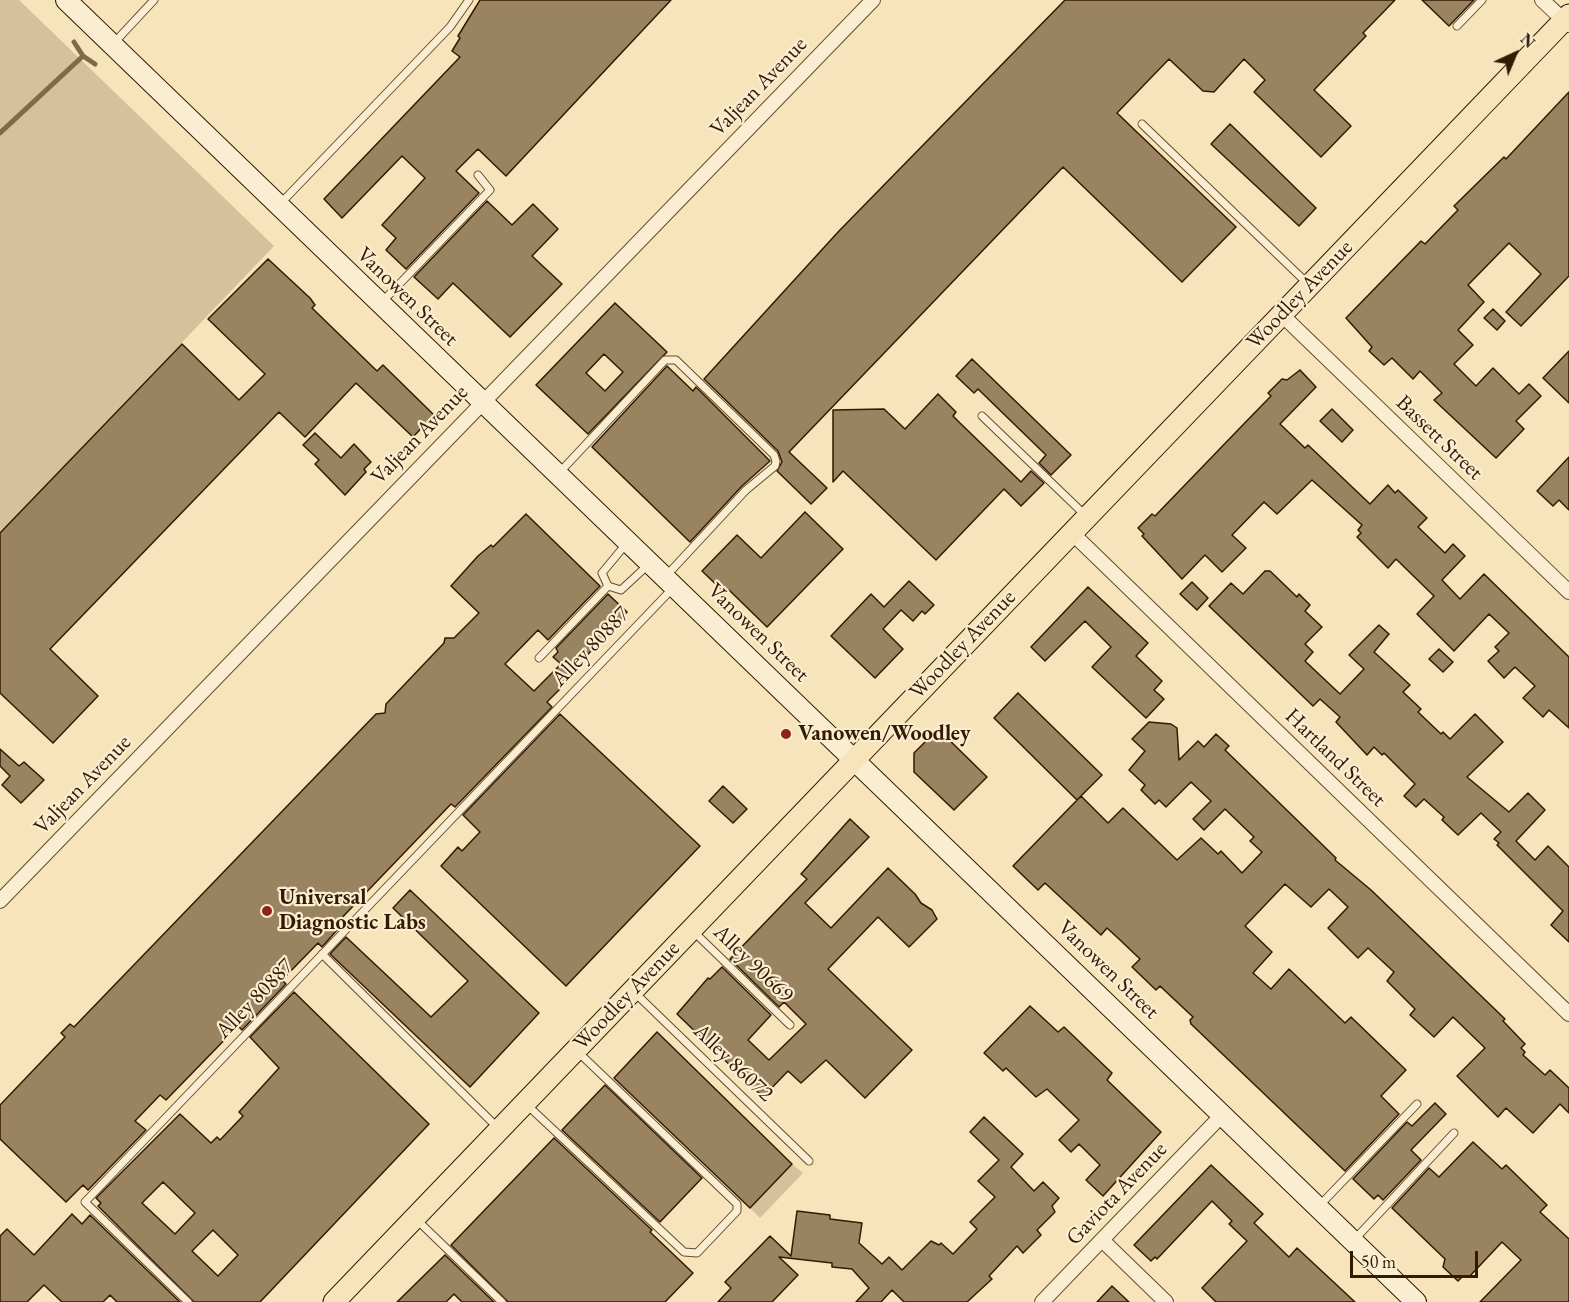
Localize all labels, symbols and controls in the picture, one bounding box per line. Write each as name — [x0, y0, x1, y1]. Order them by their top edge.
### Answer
north arrow — [1485, 24, 1545, 84]
text: N — [1516, 29, 1540, 53]
street label: Valjean Avenue — [705, 32, 813, 142]
street label: Woodley Avenue — [1241, 235, 1359, 355]
street label: Vanowen Street — [351, 242, 463, 352]
street label: Valjean Avenue — [366, 380, 474, 490]
street label: Bassett Street — [1390, 390, 1488, 486]
street label: Vanowen Street — [702, 578, 814, 688]
street label: Woodley Avenue — [904, 585, 1022, 705]
street label: Alley 80887 — [546, 601, 636, 693]
street label: Hartland Street — [1279, 703, 1391, 813]
place label: Vanowen/Woodley — [798, 721, 971, 747]
marker: Vanowen/Woodley — [779, 727, 793, 741]
street label: Valjean Avenue — [29, 730, 137, 840]
place label: Universal Diagnostic Labs — [279, 885, 426, 936]
marker: Universal Diagnostic Labs — [260, 904, 274, 918]
street label: Vanowen Street — [1052, 915, 1164, 1025]
street label: Alley 90669 — [707, 919, 799, 1009]
street label: Woodley Avenue — [568, 936, 686, 1056]
street label: Alley 80887 — [210, 953, 300, 1045]
street label: Alley 86072 — [687, 1018, 779, 1108]
street label: Gaviota Avenue — [1061, 1137, 1173, 1251]
scale bar — [1353, 1239, 1480, 1277]
text: 50 m — [1361, 1250, 1396, 1273]

